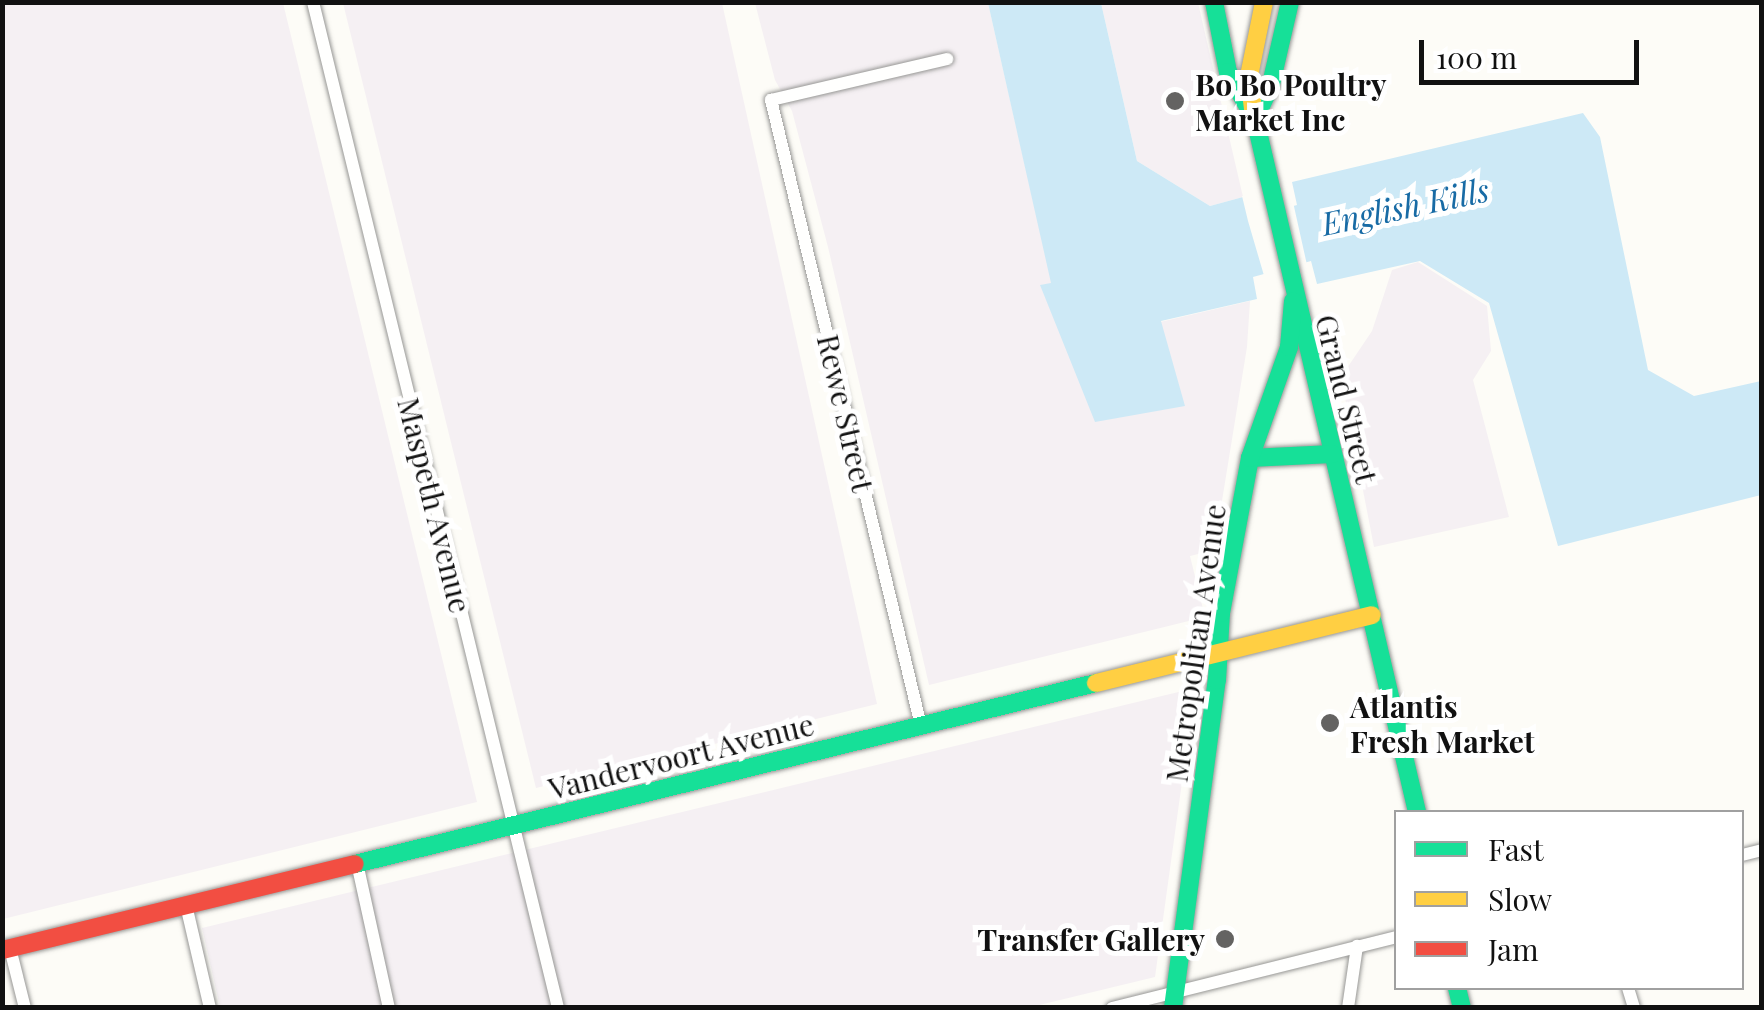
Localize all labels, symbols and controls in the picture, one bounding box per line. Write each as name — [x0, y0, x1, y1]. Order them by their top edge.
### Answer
scale bar — [1424, 20, 1644, 82]
text: 100 m — [1436, 37, 1517, 77]
place label: Bo Bo Poultry Market Inc — [1195, 66, 1387, 136]
marker: Bo Bo Poultry Market Inc — [1164, 90, 1186, 112]
water label: English Kills — [1318, 170, 1492, 242]
street label: Grand Street — [1309, 311, 1385, 487]
street label: Rewe Street — [810, 331, 882, 495]
street label: Maspeth Avenue — [391, 393, 479, 617]
street label: Metropolitan Avenue — [1158, 501, 1232, 785]
place label: Atlantis Fresh Market — [1350, 688, 1534, 758]
street label: Vandervoort Avenue — [544, 705, 818, 807]
marker: Atlantis Fresh Market — [1319, 712, 1341, 734]
legend — [1394, 810, 1744, 990]
text: Fast — [1488, 829, 1544, 869]
text: Slow — [1488, 879, 1552, 919]
place label: Transfer Gallery — [977, 921, 1205, 957]
marker: Transfer Gallery — [1214, 928, 1236, 950]
text: Jam — [1488, 929, 1539, 969]

